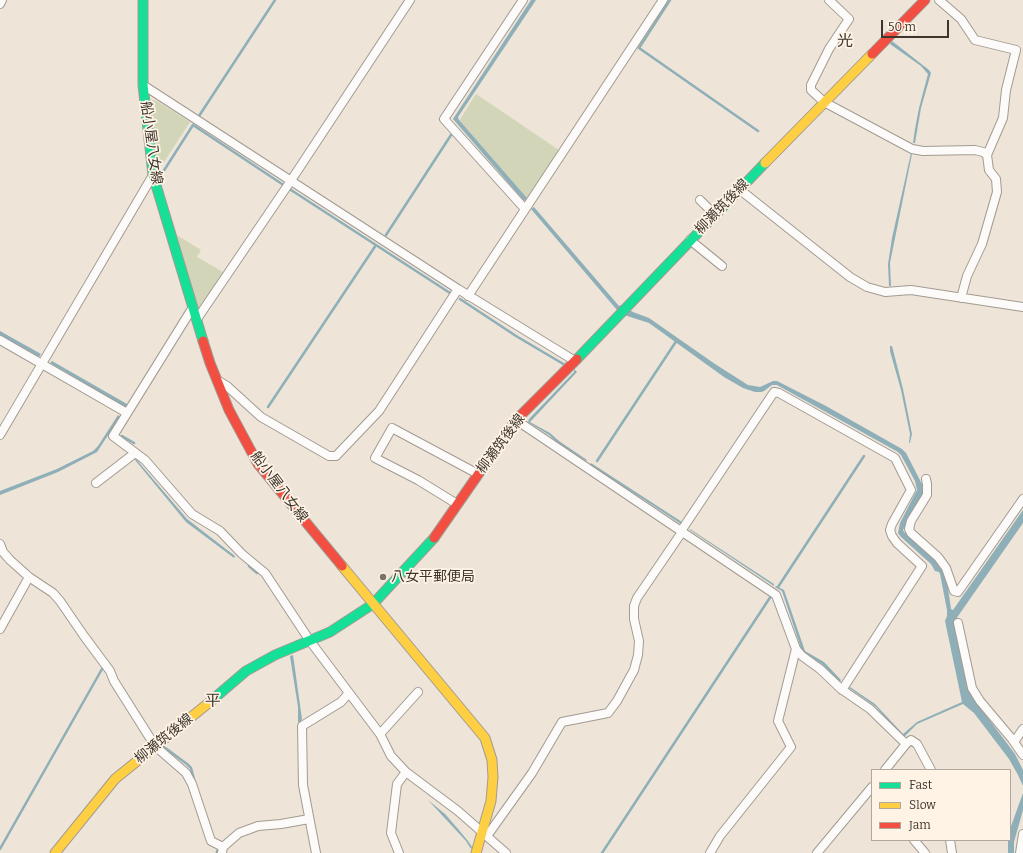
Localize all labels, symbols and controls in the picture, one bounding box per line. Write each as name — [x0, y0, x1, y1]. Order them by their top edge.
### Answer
scale bar — [883, 12, 951, 38]
text: 50 m — [888, 20, 916, 34]
district label: 光 — [837, 32, 853, 52]
street label: 船小屋八女線 — [137, 100, 165, 186]
street label: 柳瀬筑後線 — [692, 176, 752, 238]
street label: 柳瀬筑後線 — [473, 411, 529, 477]
street label: 船小屋八女線 — [247, 448, 311, 526]
place label: 八女平郵便局 — [391, 569, 475, 585]
marker: 八女平郵便局 — [378, 572, 388, 582]
district label: 平 — [205, 692, 221, 712]
street label: 柳瀬筑後線 — [132, 710, 196, 768]
legend — [871, 769, 1011, 841]
text: Fast — [909, 778, 932, 792]
text: Slow — [909, 798, 936, 812]
text: Jam — [909, 818, 931, 832]

